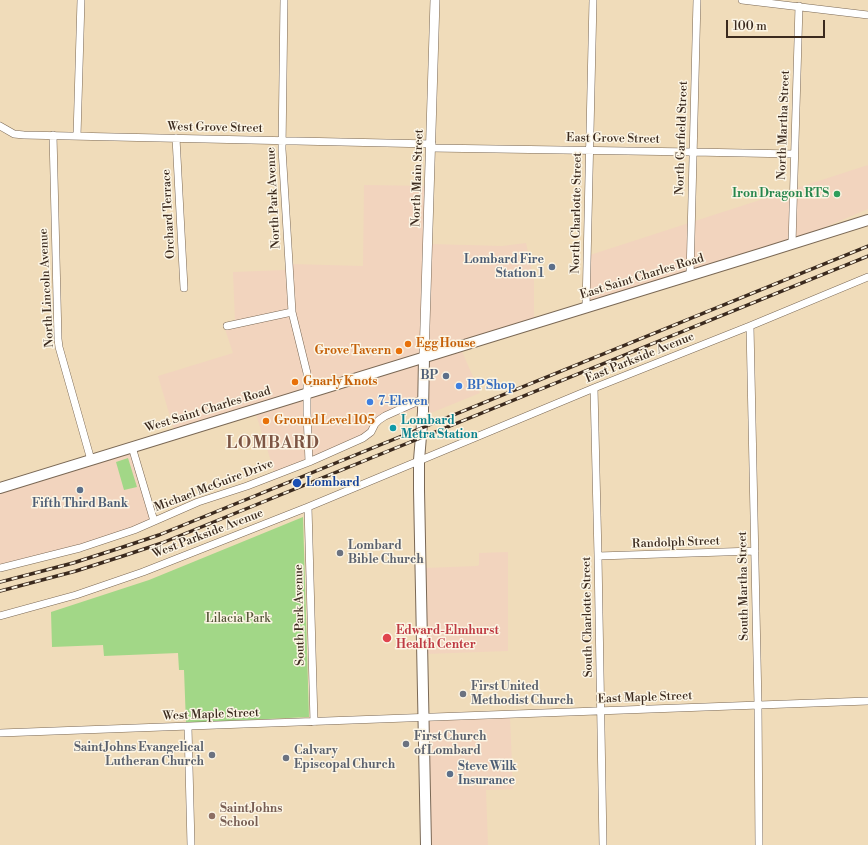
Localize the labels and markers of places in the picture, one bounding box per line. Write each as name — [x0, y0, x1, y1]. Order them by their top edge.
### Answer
place label: Iron Dragon RTS — [732, 187, 829, 201]
marker: Iron Dragon RTS — [832, 189, 842, 199]
place label: Lombard Fire Station 1 — [464, 253, 544, 281]
marker: Lombard Fire Station 1 — [547, 262, 557, 272]
place label: Egg House — [416, 337, 476, 351]
marker: Egg House — [403, 339, 413, 349]
place label: Grove Tavern — [315, 344, 391, 358]
marker: Grove Tavern — [394, 346, 404, 356]
place label: BP — [421, 369, 438, 383]
marker: BP — [441, 371, 451, 381]
place label: Gnarly Knots — [303, 375, 378, 389]
marker: Gnarly Knots — [290, 377, 300, 387]
place label: BP Shop — [467, 379, 515, 393]
marker: BP Shop — [454, 381, 464, 391]
place label: 7-Eleven — [378, 395, 428, 409]
marker: 7-Eleven — [365, 397, 375, 407]
place label: Ground Level 105 — [274, 414, 375, 428]
place label: Lombard Metra Station — [401, 414, 478, 442]
marker: Ground Level 105 — [261, 416, 271, 426]
marker: Lombard Metra Station — [388, 423, 398, 433]
place label: Lombard — [306, 476, 360, 490]
marker: Lombard — [291, 477, 303, 489]
marker: Fifth Third Bank — [75, 485, 85, 495]
place label: Fifth Third Bank — [32, 497, 128, 511]
place label: Lombard Bible Church — [348, 539, 424, 567]
marker: Lombard Bible Church — [335, 548, 345, 558]
place label: Edward-Elmhurst Health Center — [396, 624, 499, 652]
marker: Edward-Elmhurst Health Center — [381, 632, 393, 644]
place label: First United Methodist Church — [471, 680, 573, 708]
marker: First United Methodist Church — [458, 689, 468, 699]
place label: First Church of Lombard — [414, 730, 486, 758]
marker: First Church of Lombard — [401, 739, 411, 749]
place label: Saint Johns Evangelical Lutheran Church — [74, 741, 204, 769]
place label: Calvary Episcopal Church — [294, 744, 395, 772]
marker: Saint Johns Evangelical Lutheran Church — [207, 750, 217, 760]
marker: Calvary Episcopal Church — [281, 753, 291, 763]
place label: Steve Wilk Insurance — [458, 760, 517, 788]
marker: Steve Wilk Insurance — [445, 769, 455, 779]
place label: Saint Johns School — [220, 802, 282, 830]
marker: Saint Johns School — [207, 811, 217, 821]

